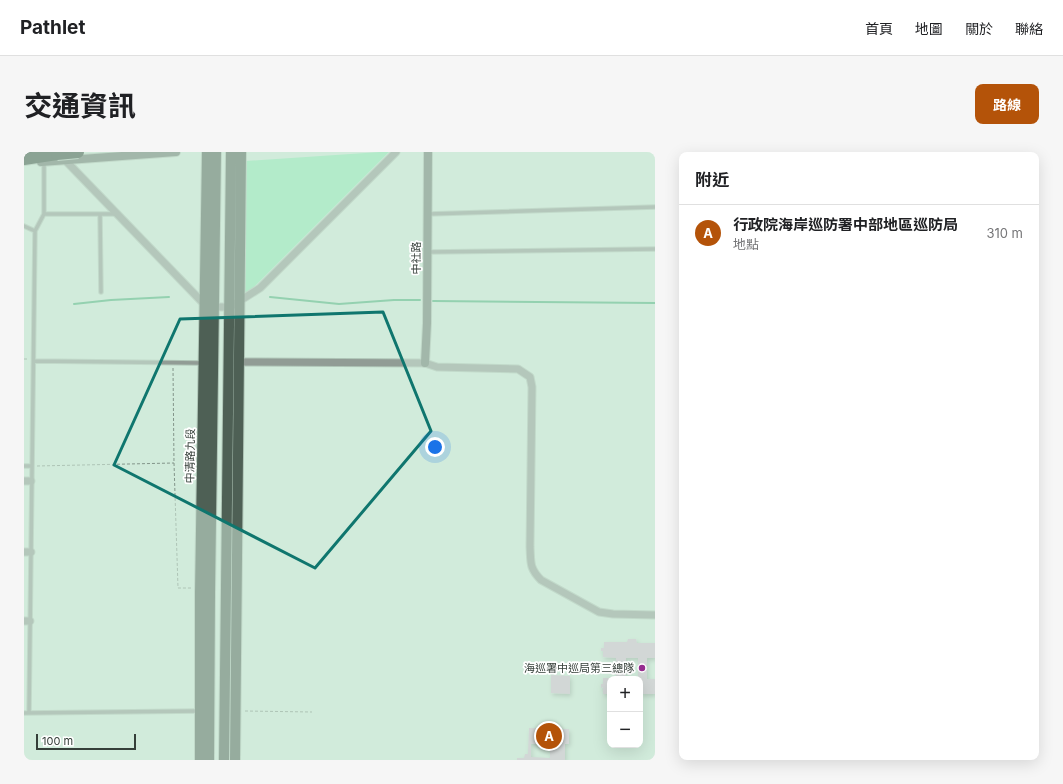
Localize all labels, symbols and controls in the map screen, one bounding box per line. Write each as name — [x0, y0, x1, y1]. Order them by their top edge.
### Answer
text: Pathlet — [20, 16, 85, 39]
text: 首頁 — [865, 20, 893, 37]
text: 地圖 — [915, 20, 943, 37]
text: 關於 — [965, 20, 993, 37]
text: 聯絡 — [1015, 20, 1043, 37]
button: 路線 — [975, 84, 1039, 124]
text: 交通資訊 — [24, 89, 136, 123]
text: 附近 — [695, 170, 729, 190]
text: 行政院海岸巡防署中部地區巡防局 — [733, 215, 958, 234]
text: A — [703, 225, 713, 241]
text: 310 m — [986, 225, 1023, 241]
text: 地點 — [733, 236, 759, 252]
street label: 中社路 — [409, 242, 423, 275]
street label: 中清路九段 — [183, 428, 197, 484]
your location — [425, 437, 445, 457]
place label: 海巡署中巡局第三總隊 — [524, 661, 634, 675]
marker: 海巡署中巡局第三總隊 — [637, 663, 647, 673]
map controls — [607, 676, 643, 748]
button: + — [607, 676, 643, 712]
button: − — [607, 712, 643, 748]
pin: A — [536, 721, 562, 751]
scale bar — [36, 732, 136, 751]
text: 100 m — [42, 734, 73, 748]

